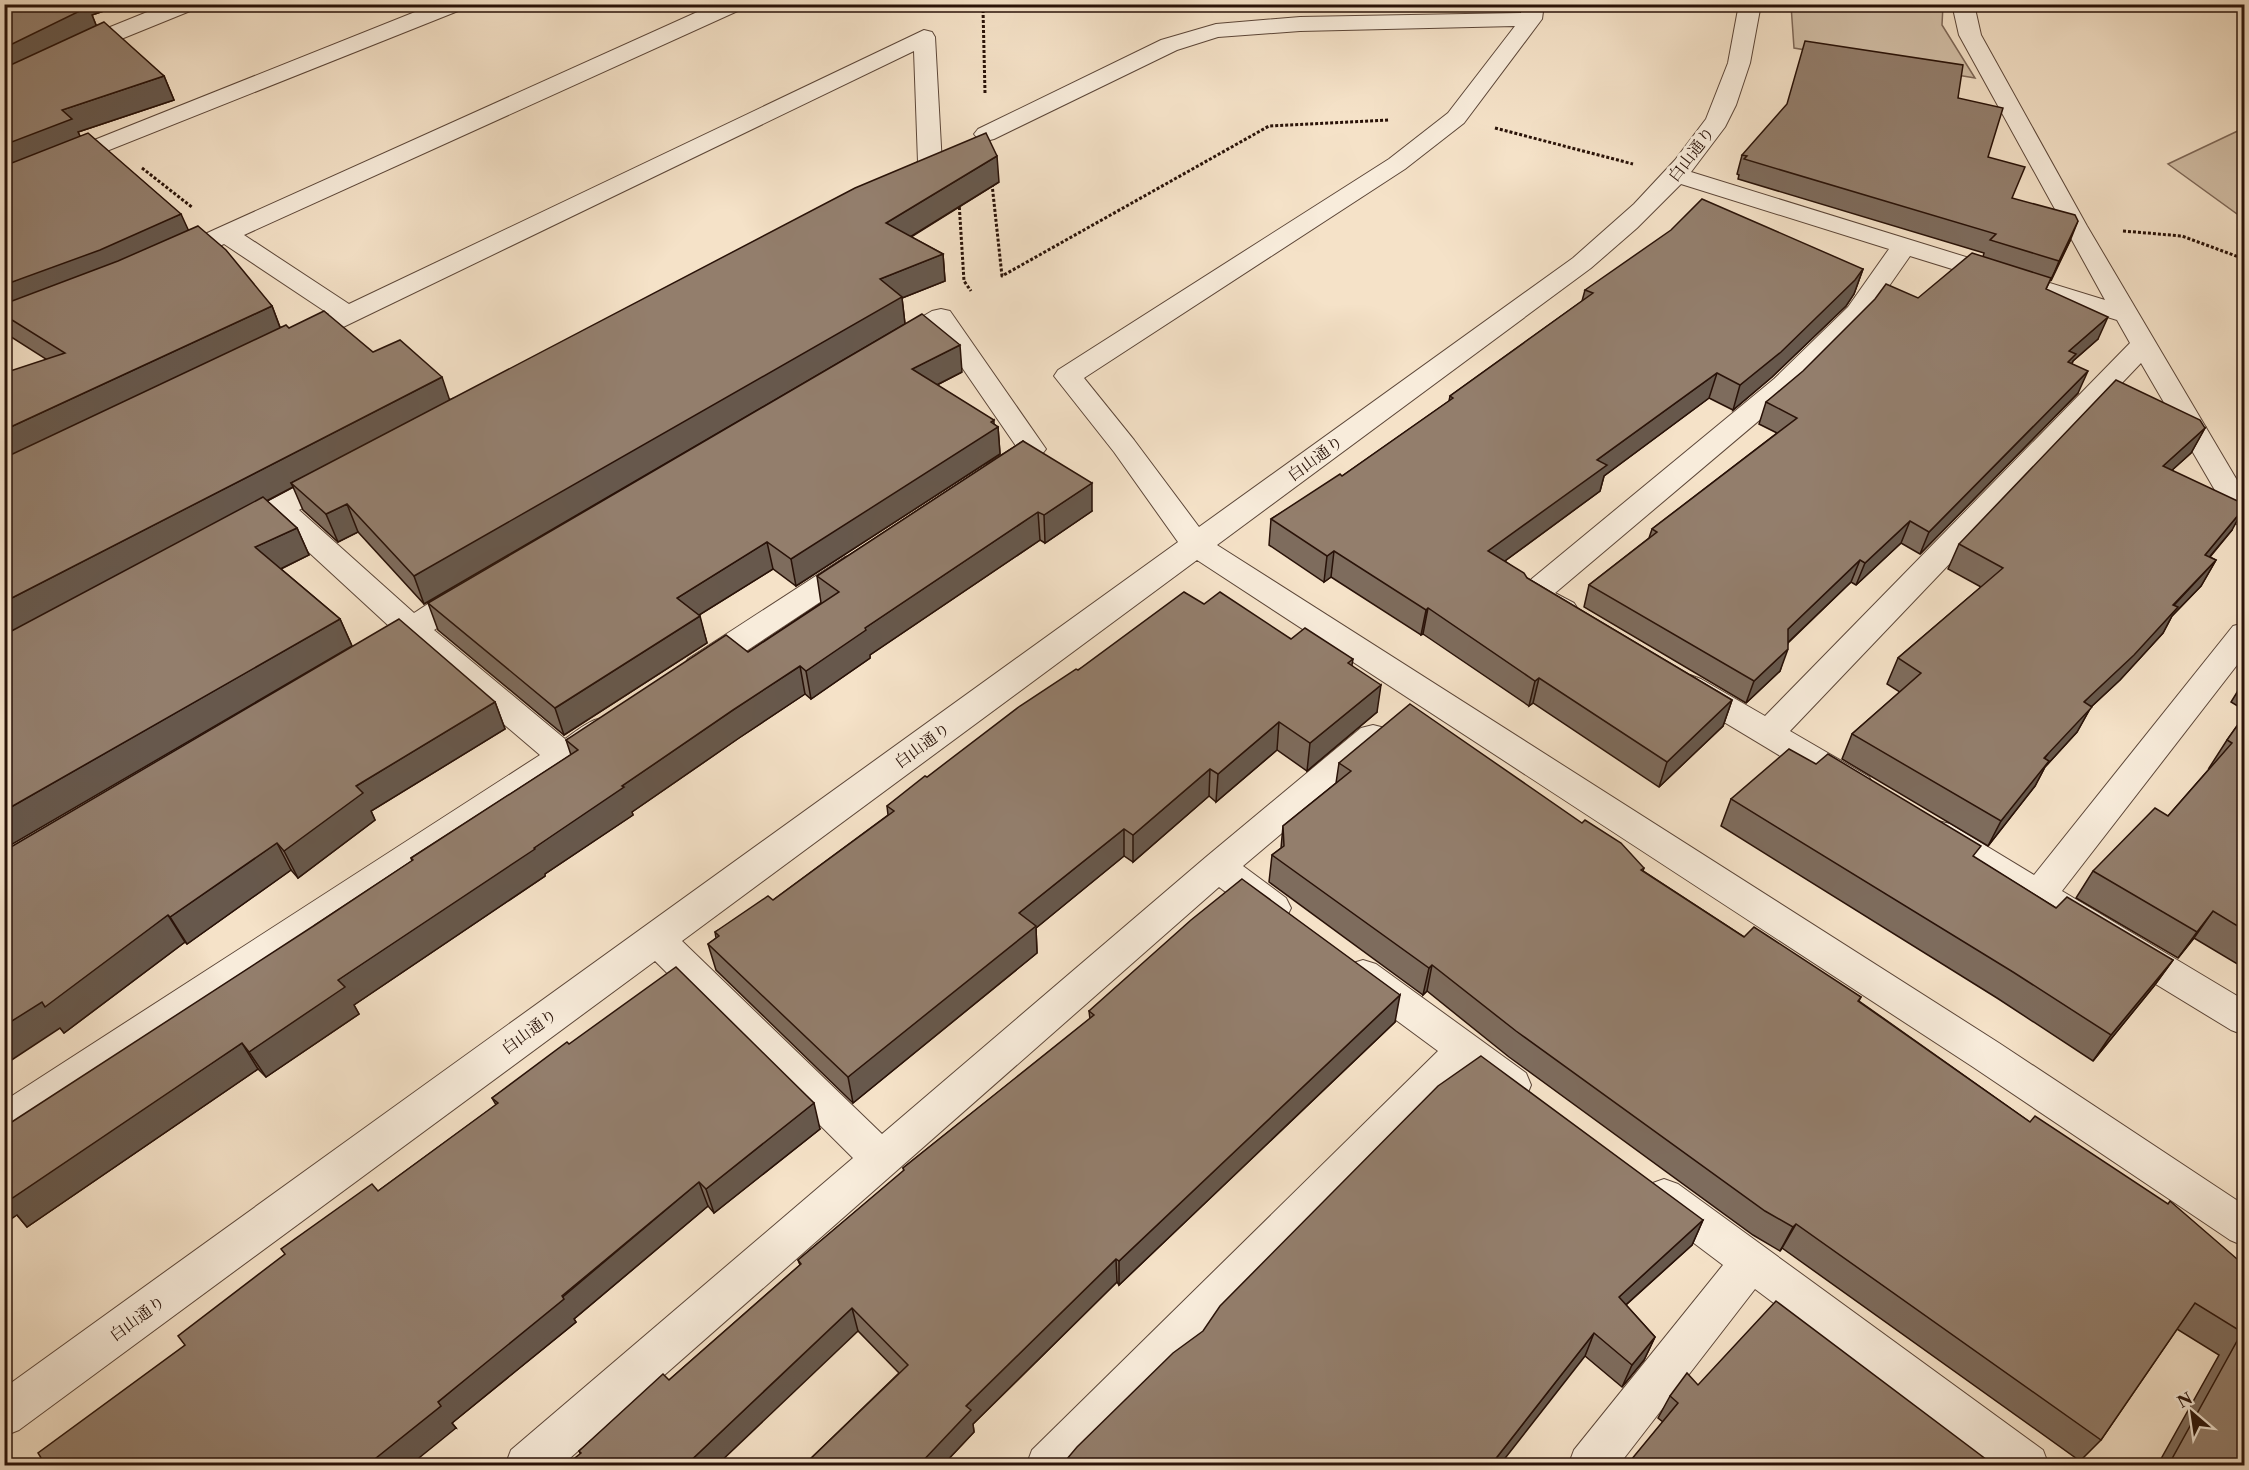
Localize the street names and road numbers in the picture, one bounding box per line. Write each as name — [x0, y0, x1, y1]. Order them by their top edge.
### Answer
street label: 白山通り — [1663, 123, 1719, 185]
street label: 白山通り — [1283, 431, 1347, 485]
street label: 白山通り — [890, 718, 954, 772]
street label: 白山通り — [497, 1004, 561, 1058]
street label: 白山通り — [105, 1291, 169, 1345]

